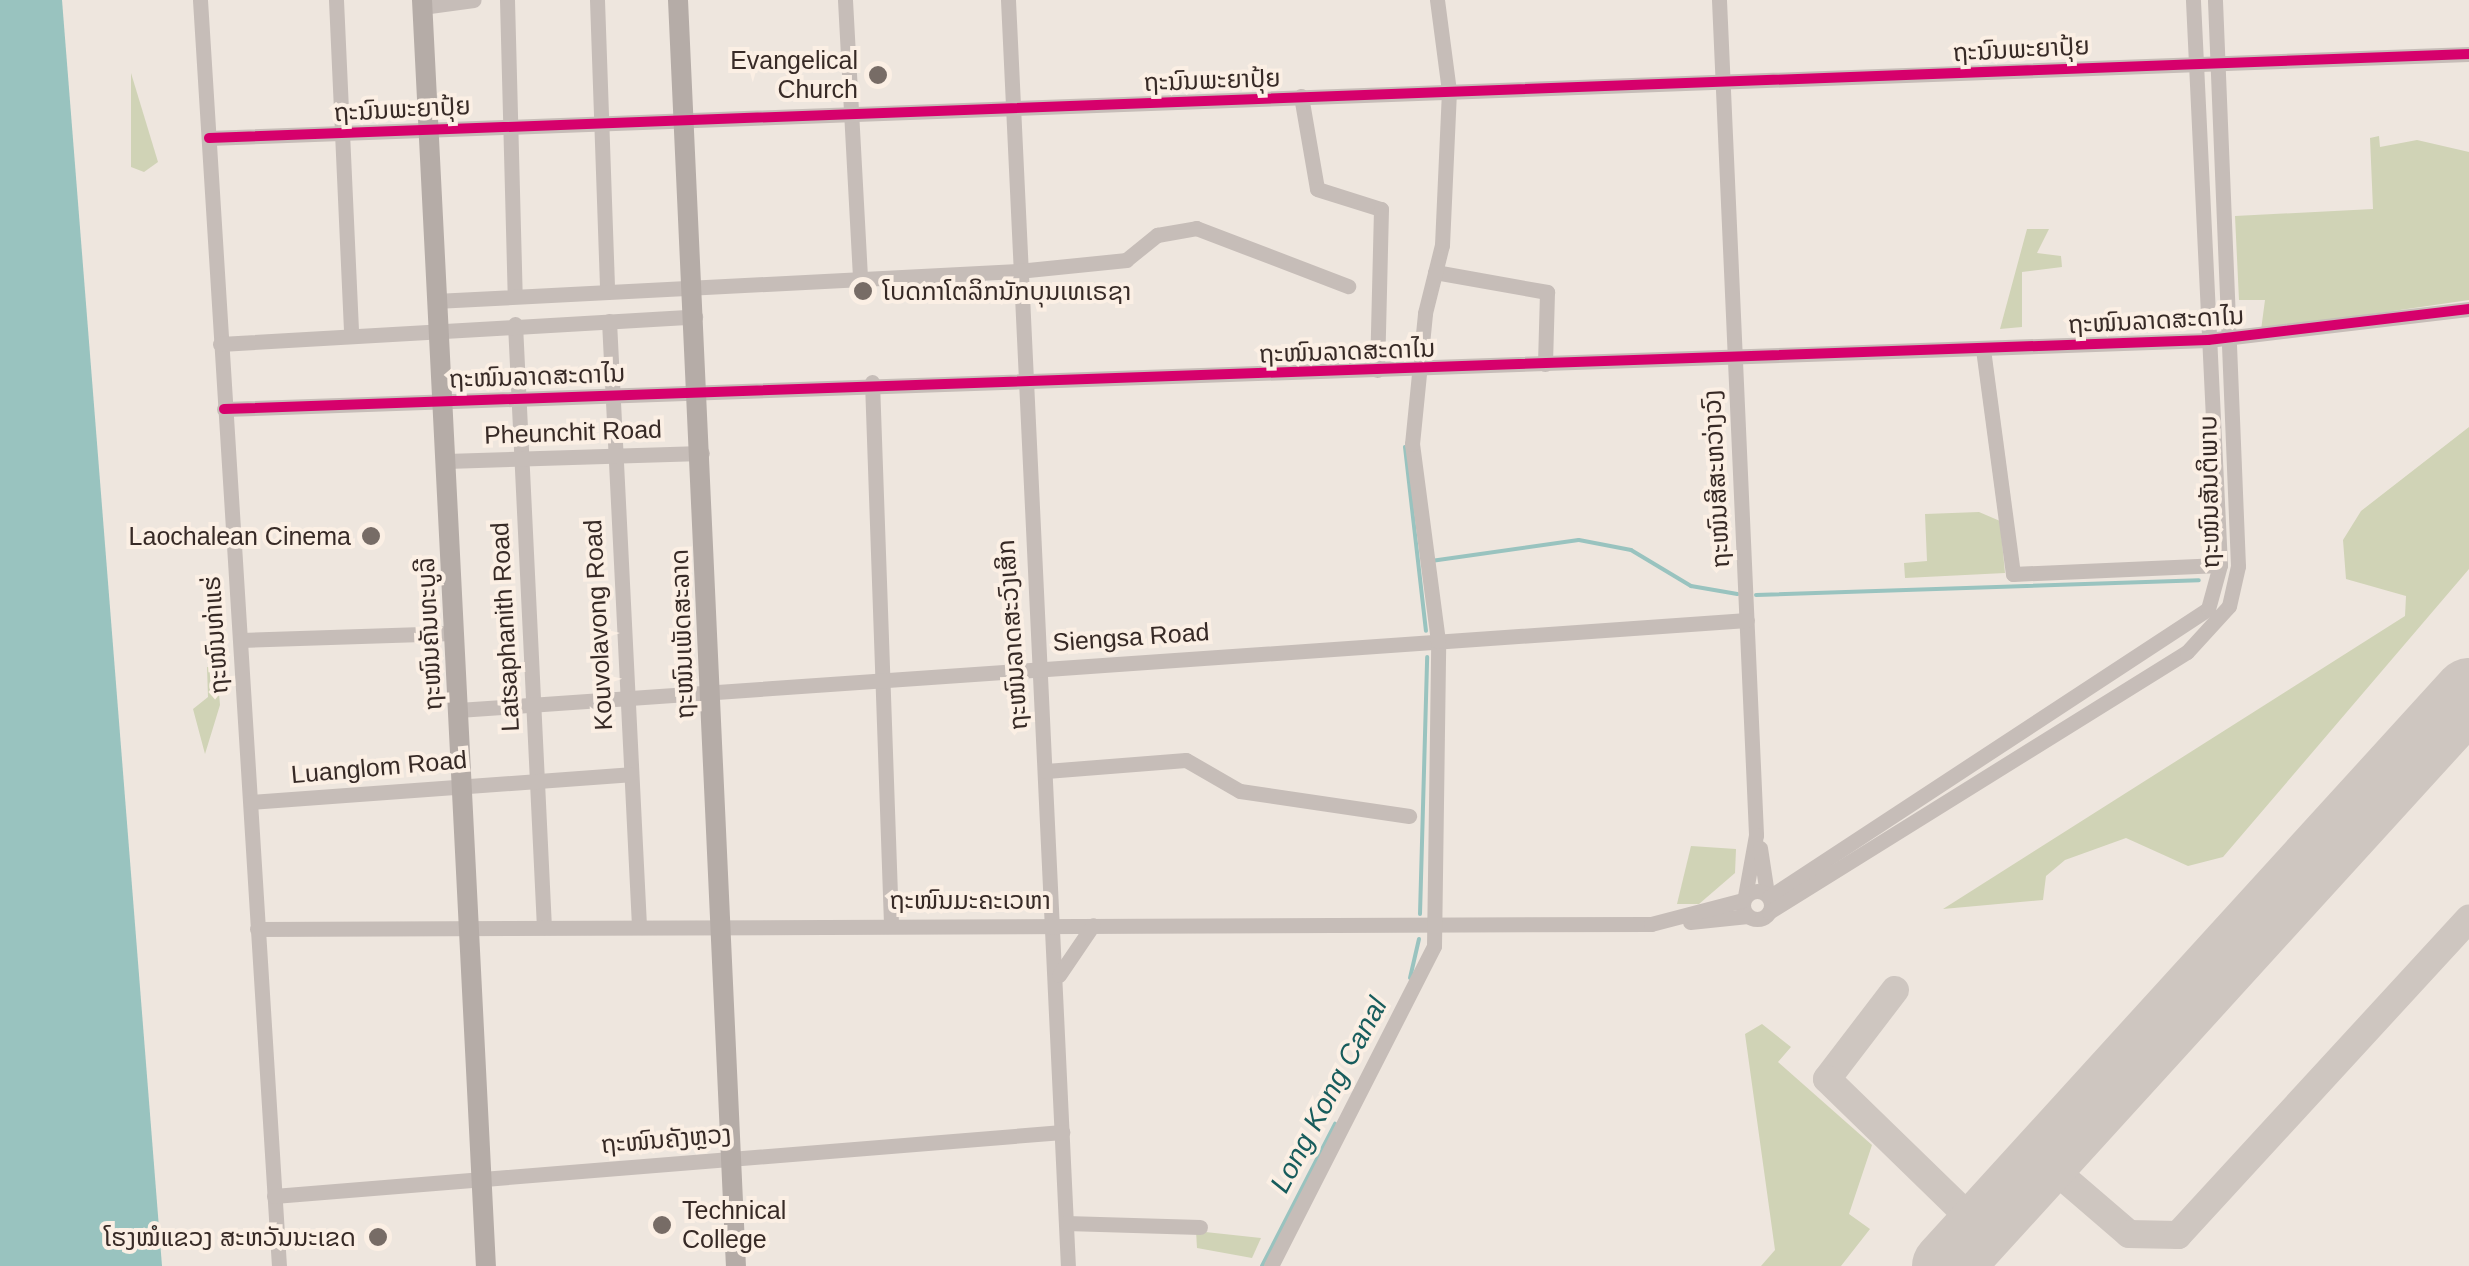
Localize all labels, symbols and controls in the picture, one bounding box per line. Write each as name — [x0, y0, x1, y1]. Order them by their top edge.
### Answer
street label: ຖະນົນພະຍາປຸ້ຍ — [1952, 30, 2090, 68]
place label: Evangelical Church — [730, 46, 858, 105]
street label: ຖະນົນພະຍາປຸ້ຍ — [1143, 63, 1281, 97]
marker: Evangelical Church — [867, 64, 889, 86]
street label: ຖະນົນພະຍາປຸ້ຍ — [333, 90, 471, 128]
place label: ໂບດກາໂຕລິກນັກບຸນເທເຣຊາ — [883, 276, 1131, 306]
marker: ໂບດກາໂຕລິກນັກບຸນເທເຣຊາ — [852, 280, 874, 302]
street label: ຖະໜົນລາດສະດາໄນ — [2067, 300, 2245, 340]
street label: ຖະໜົນລາດສະດາໄນ — [1258, 333, 1436, 369]
street label: ຖະໜົນລາດສະດາໄນ — [448, 358, 626, 394]
street label: ຖະໜົນສີສະຫວ່າງວົງ — [1696, 389, 1736, 569]
street label: Pheunchit Road — [484, 414, 662, 450]
street label: ຖະໜົນສັນຕິພາບ — [2193, 415, 2225, 569]
street label: Kouvolavong Road — [577, 519, 619, 731]
place label: Laochalean Cinema — [129, 521, 351, 551]
street label: Latsaphanith Road — [485, 521, 525, 733]
marker: Laochalean Cinema — [360, 525, 382, 547]
street label: ຖະໜົນລາດສະວົງເສິກ — [990, 539, 1034, 731]
street label: ຖະໜົນເພັດສະລາດ — [664, 548, 700, 720]
street label: ຖະໜົນຄັນທະບູລີ — [410, 557, 448, 711]
street label: ຖະໜົນທ່າແຮ່ — [196, 575, 234, 695]
street label: Siengsa Road — [1052, 617, 1210, 657]
street label: Luanglom Road — [290, 744, 468, 790]
street label: ຖະໜົນມະຄະເວຫາ — [889, 885, 1051, 915]
water label: Long Kong Canal — [1263, 992, 1395, 1198]
street label: ຖະໜົນຄັງຫຼວງ — [599, 1118, 733, 1160]
place label: Technical College — [682, 1196, 786, 1255]
marker: Technical College — [651, 1214, 673, 1236]
place label: ໂຮງໝໍແຂວງ ສະຫວັນນະເຂດ — [104, 1222, 356, 1252]
marker: ໂຮງໝໍແຂວງ ສະຫວັນນະເຂດ — [365, 1224, 391, 1250]

